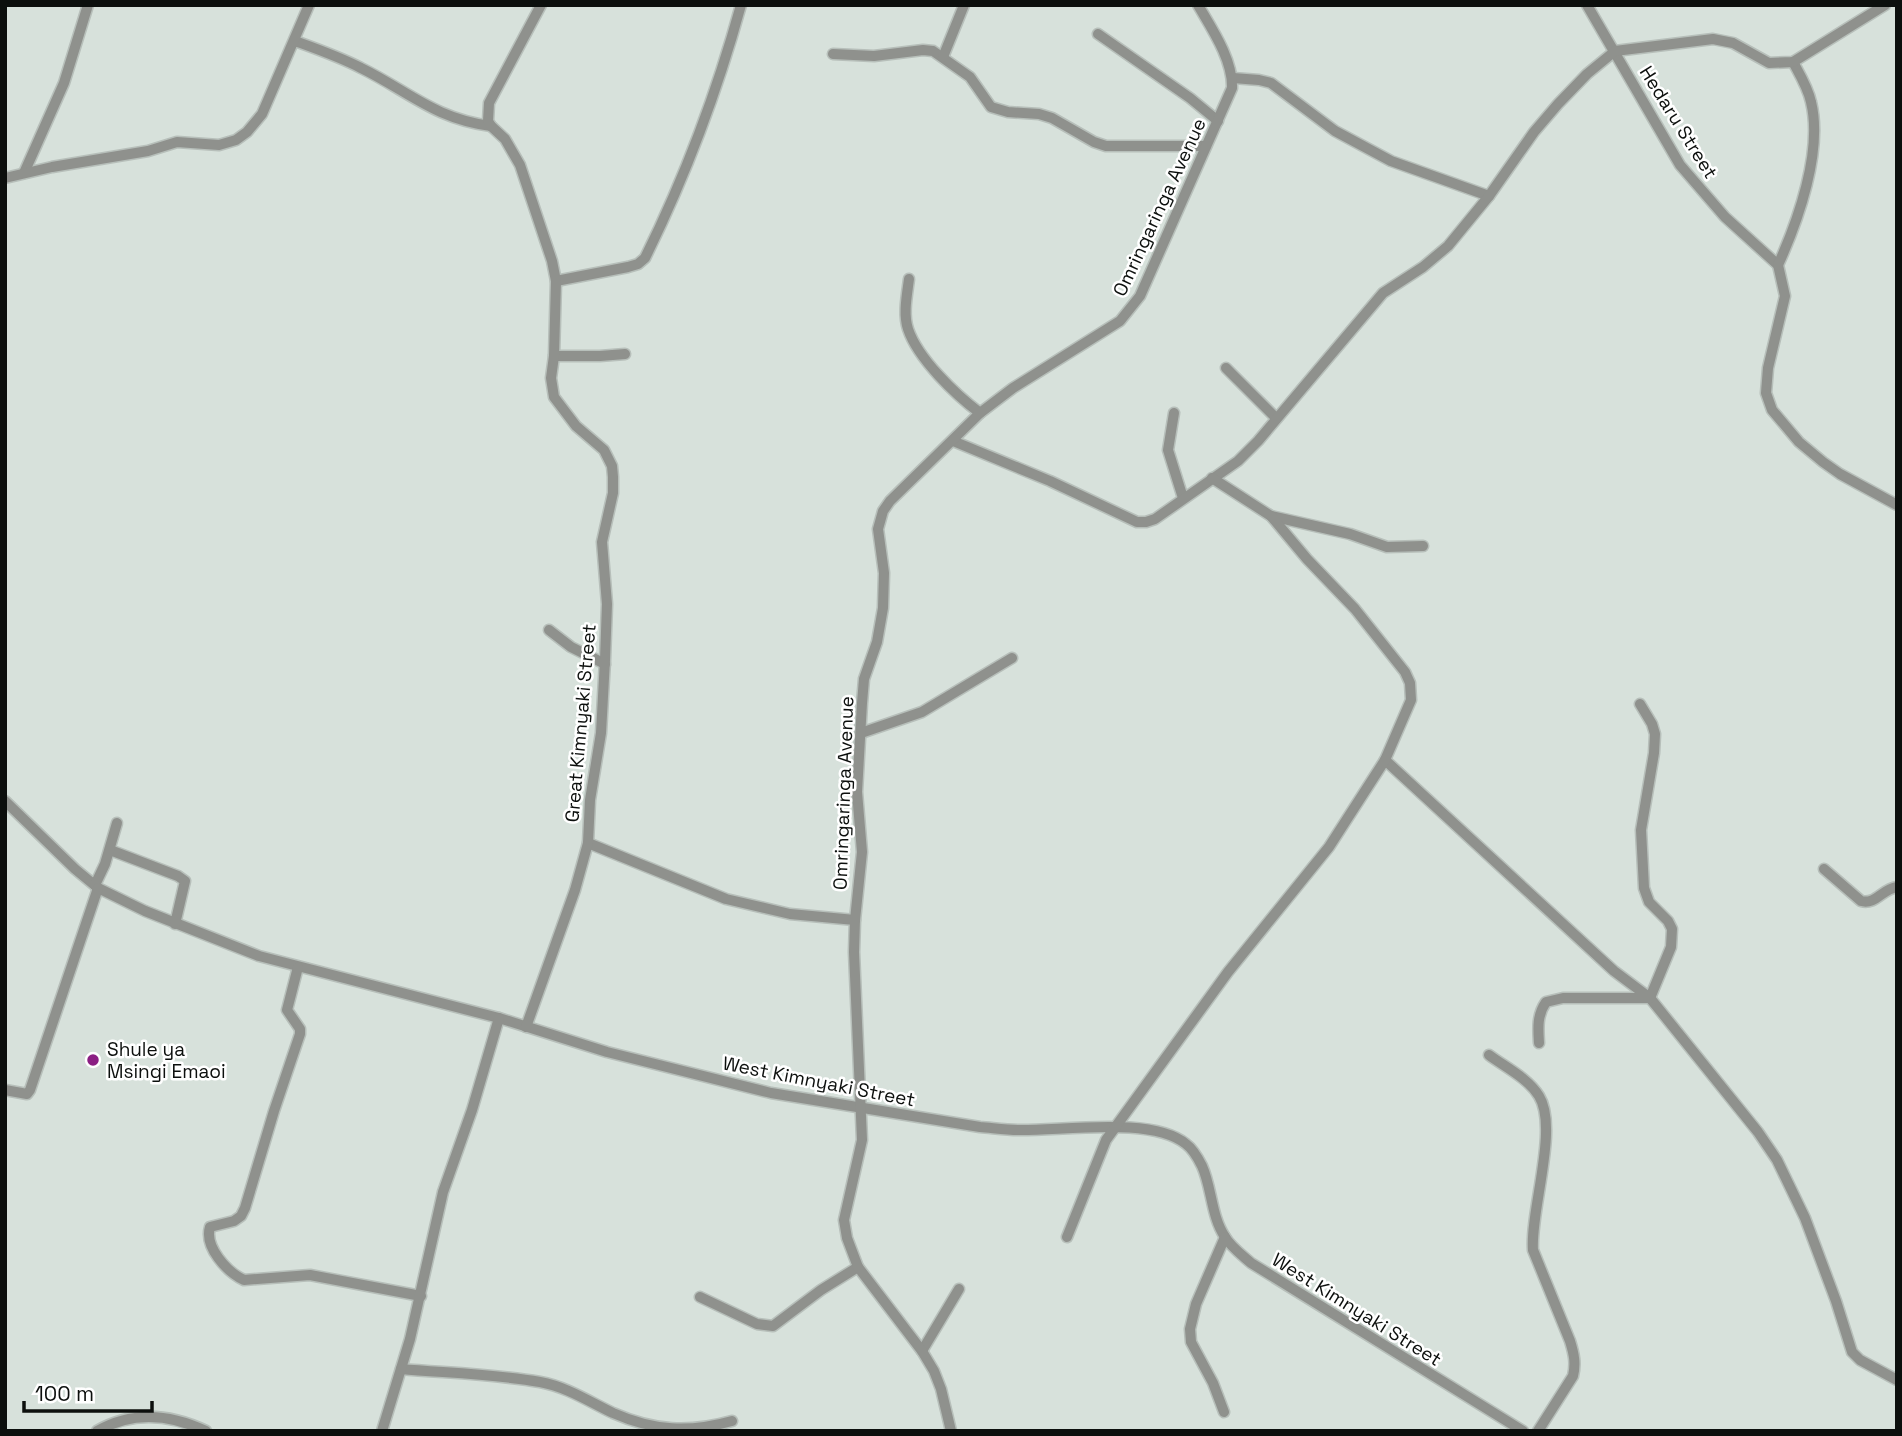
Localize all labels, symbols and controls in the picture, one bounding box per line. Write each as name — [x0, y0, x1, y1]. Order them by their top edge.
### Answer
street label: Hedaru Street — [1634, 61, 1723, 183]
street label: Omringaringa Avenue — [1107, 114, 1212, 300]
street label: Great Kimnyaki Street — [559, 623, 602, 823]
street label: Omringaringa Avenue — [828, 696, 859, 890]
place label: Shule ya Msingi Emaoi — [107, 1037, 226, 1084]
street label: West Kimnyaki Street — [721, 1051, 917, 1112]
marker: Shule ya Msingi Emaoi — [85, 1052, 101, 1068]
street label: West Kimnyaki Street — [1267, 1247, 1446, 1372]
scale bar — [24, 1370, 152, 1414]
text: 100 m — [35, 1380, 94, 1407]

